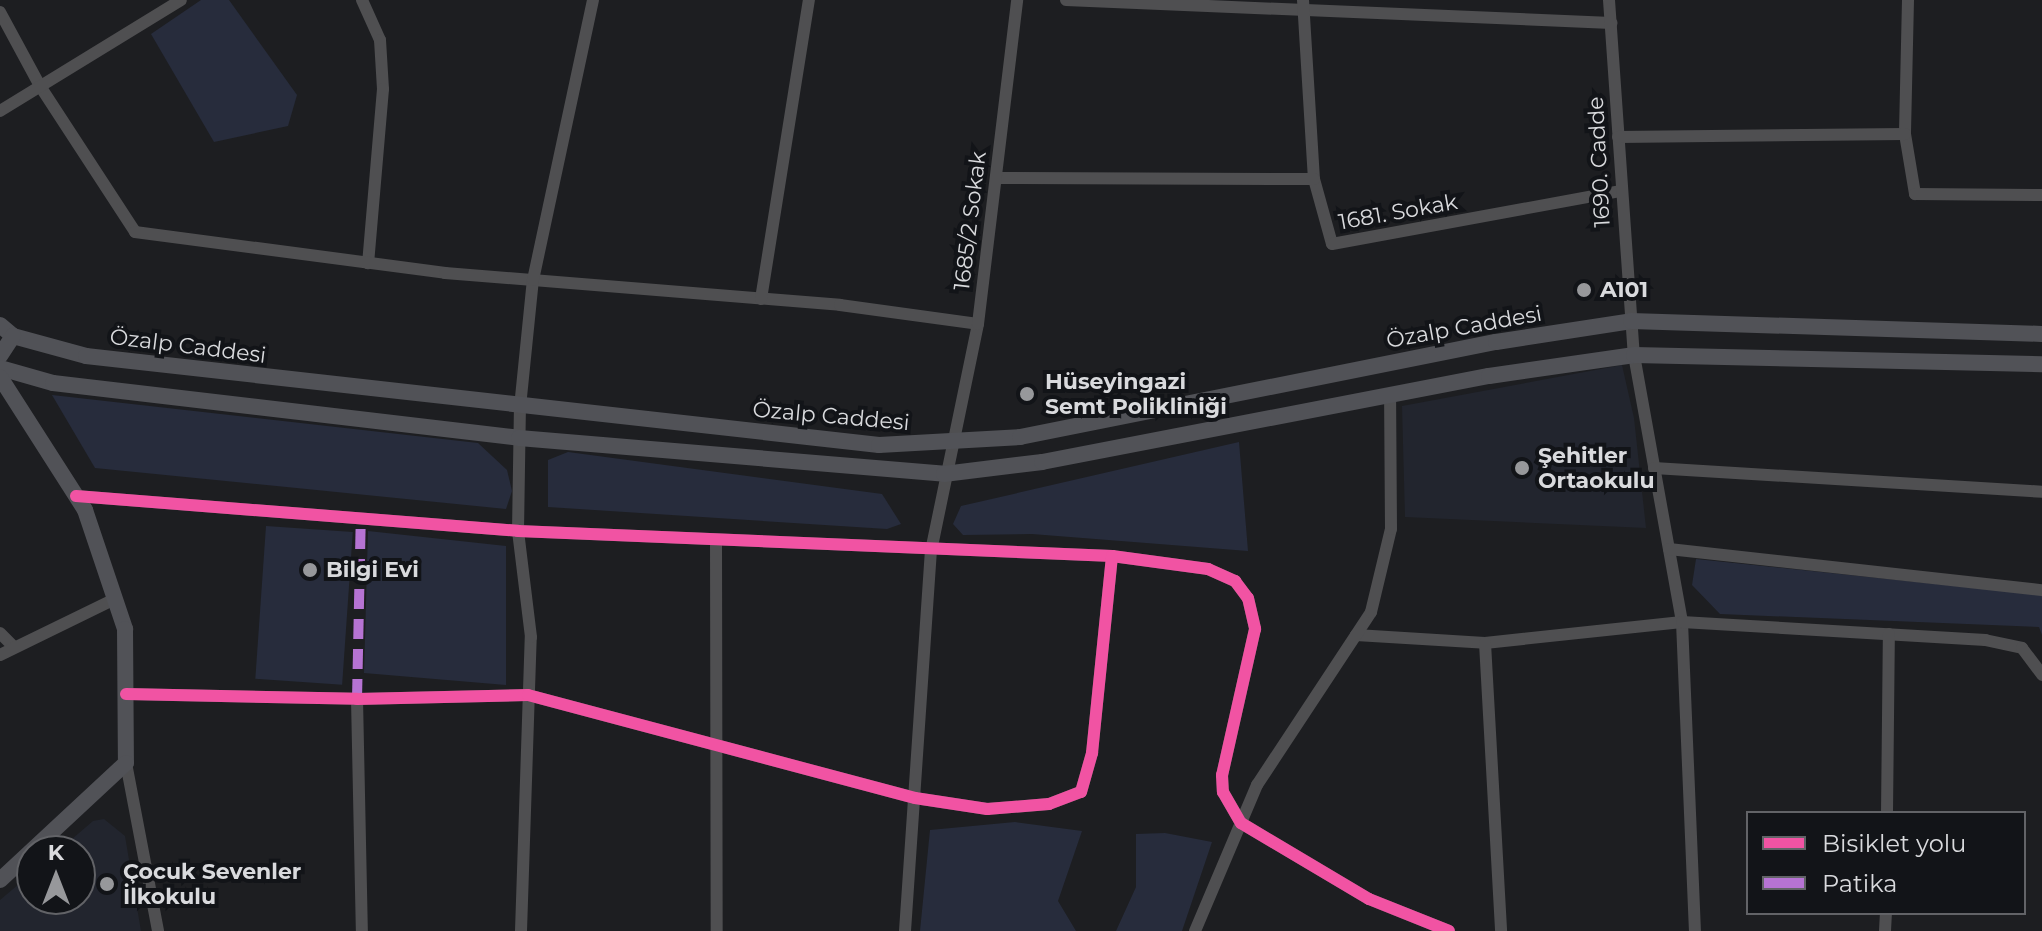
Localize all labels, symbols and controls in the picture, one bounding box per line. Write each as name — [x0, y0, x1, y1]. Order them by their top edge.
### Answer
street label: 1690. Cadde — [1582, 96, 1616, 228]
street label: 1685/2 Sokak — [948, 150, 992, 292]
street label: 1681. Sokak — [1337, 189, 1459, 235]
place label: A101 — [1600, 277, 1648, 303]
marker: A101 — [1575, 281, 1593, 299]
street label: Özalp Caddesi — [1384, 300, 1544, 354]
street label: Özalp Caddesi — [108, 323, 268, 369]
place label: Hüseyingazi Semt Polikliniği — [1045, 368, 1227, 420]
marker: Hüseyingazi Semt Polikliniği — [1016, 383, 1038, 405]
street label: Özalp Caddesi — [751, 396, 911, 436]
place label: Şehitler Ortaokulu — [1538, 442, 1655, 494]
marker: Şehitler Ortaokulu — [1513, 459, 1531, 477]
place label: Bilgi Evi — [326, 557, 419, 583]
marker: Bilgi Evi — [301, 561, 319, 579]
legend — [1746, 811, 2026, 915]
text: Bisiklet yolu — [1822, 829, 1966, 858]
north arrow — [16, 835, 96, 915]
text: K — [48, 839, 64, 866]
place label: Çocuk Sevenler İlkokulu — [123, 858, 301, 910]
text: Patika — [1822, 869, 1898, 898]
marker: Çocuk Sevenler İlkokulu — [98, 875, 116, 893]

